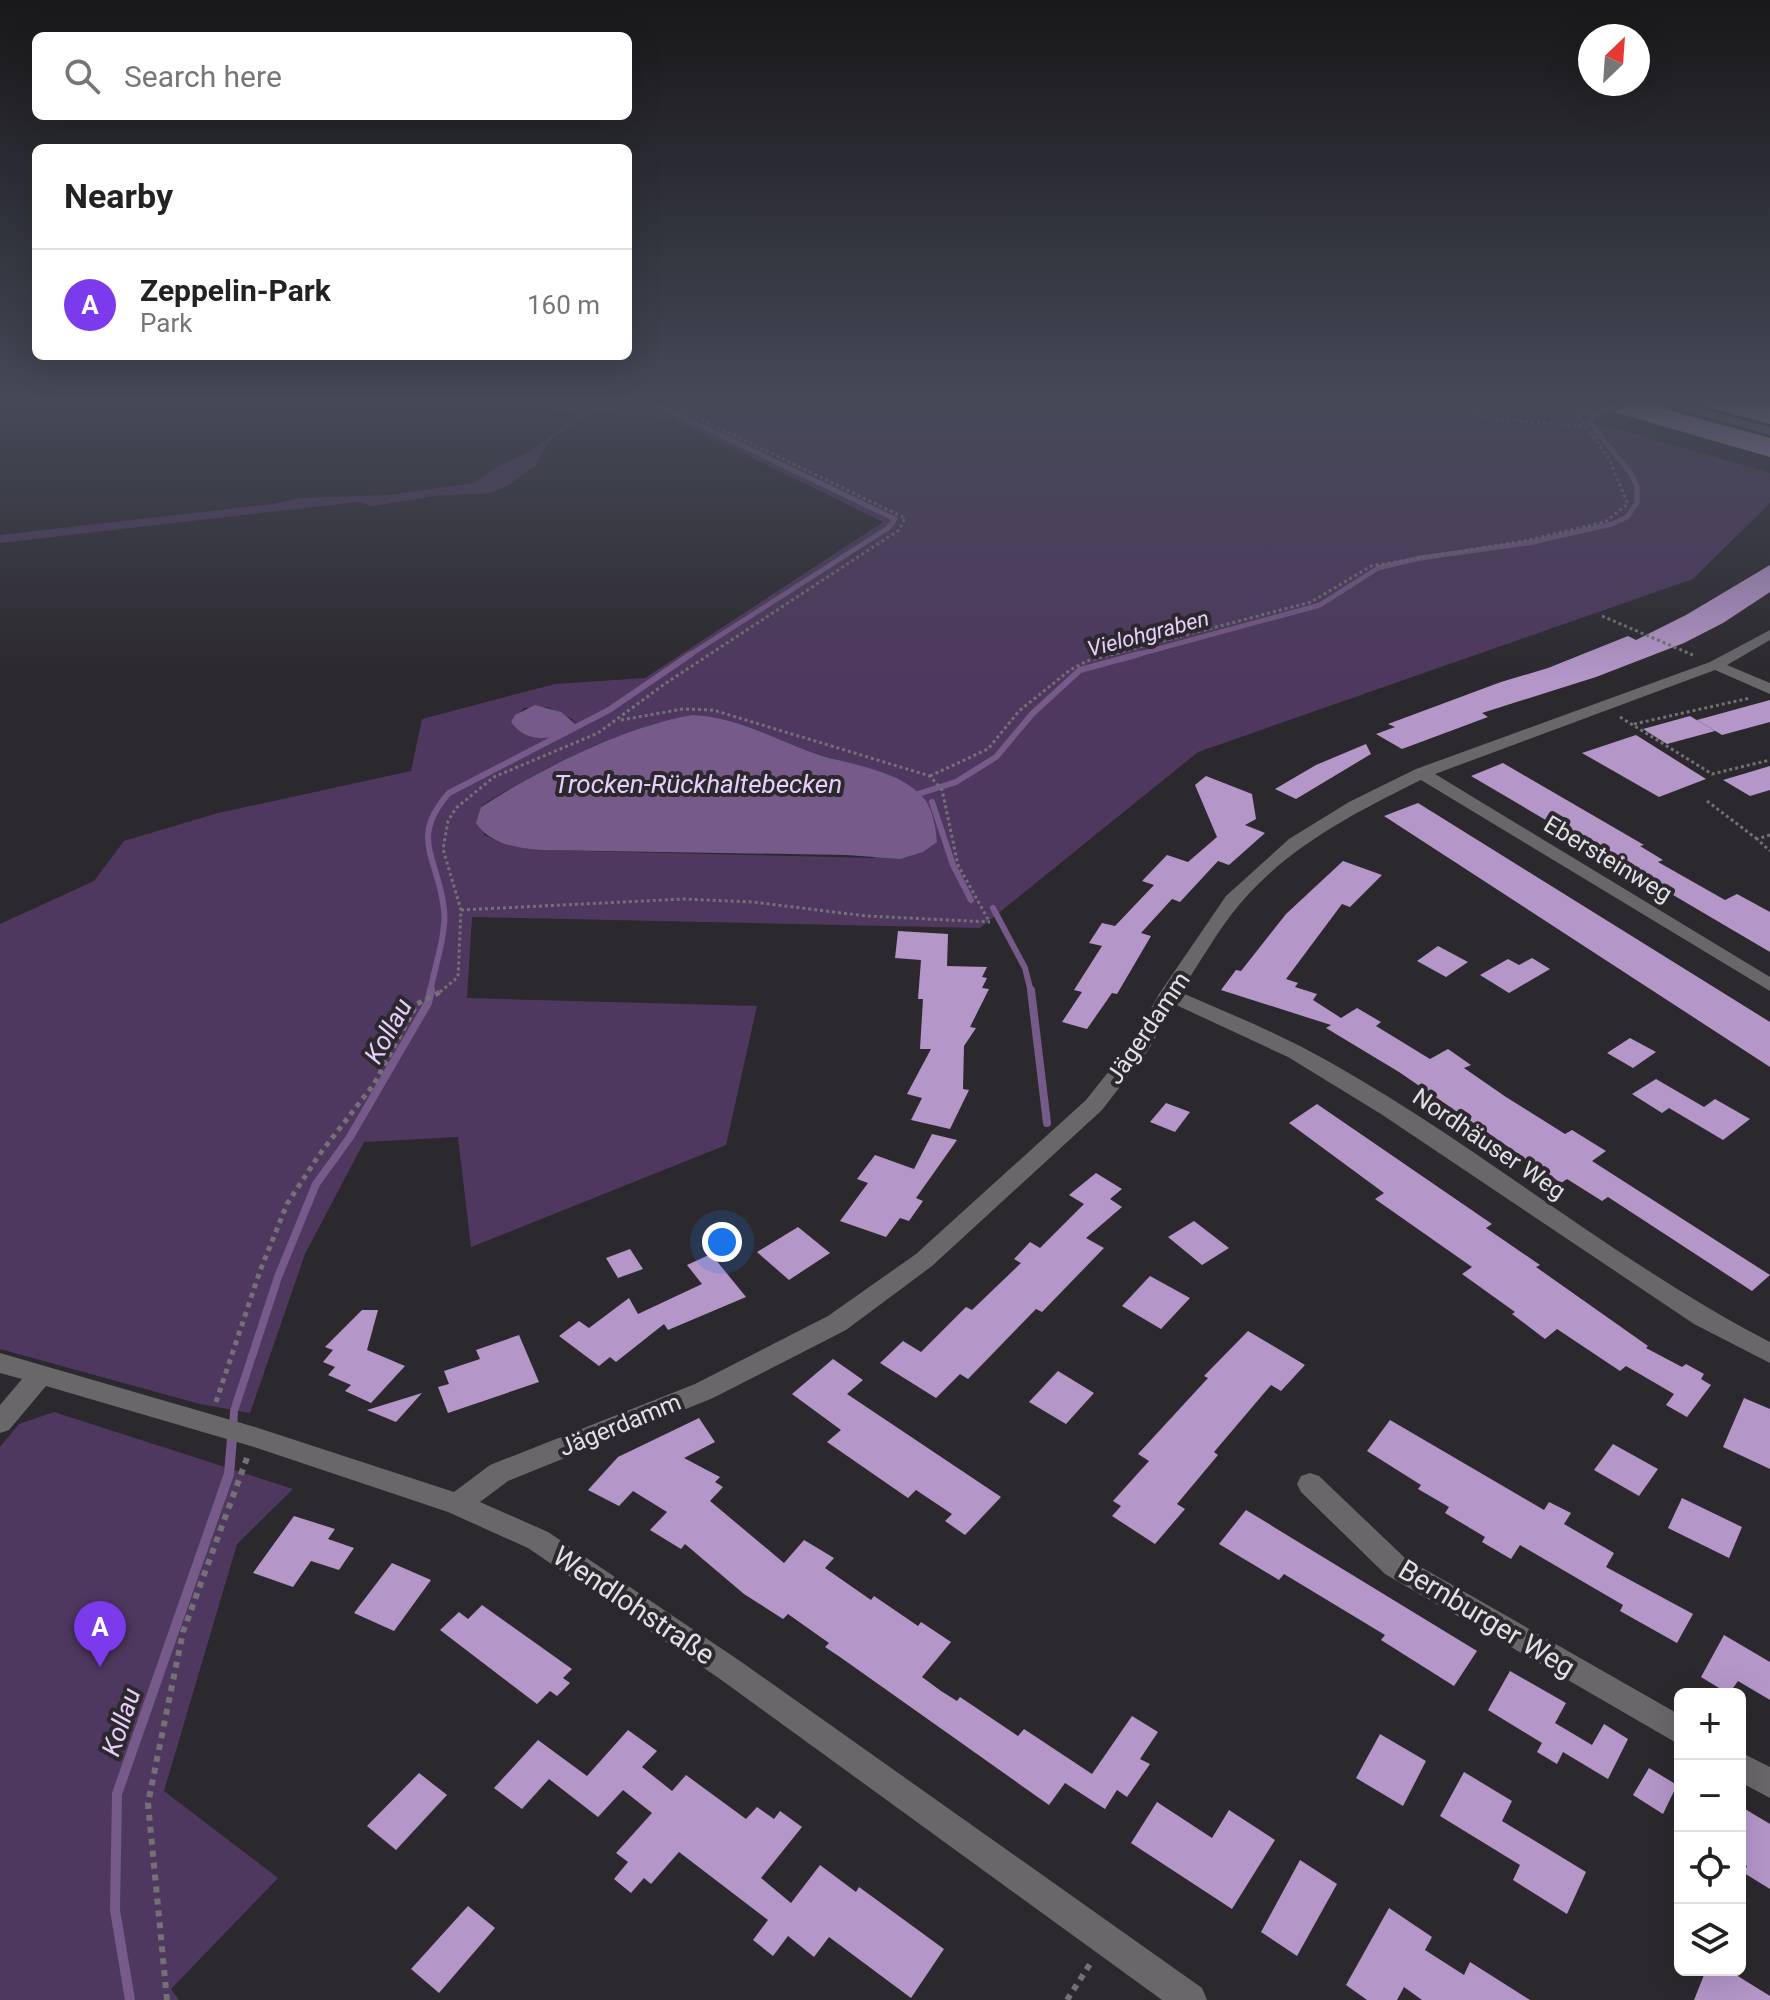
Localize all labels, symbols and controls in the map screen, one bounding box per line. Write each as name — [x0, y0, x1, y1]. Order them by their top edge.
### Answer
north arrow — [1578, 24, 1650, 96]
search box — [32, 32, 632, 120]
icon: search — [60, 54, 104, 98]
text: Search here — [124, 59, 282, 94]
text: Nearby — [64, 176, 173, 216]
text: Zeppelin-Park — [140, 273, 331, 308]
text: A — [81, 290, 99, 320]
text: 160 m — [527, 290, 600, 320]
text: Park — [140, 308, 192, 338]
water label: Vielohgraben — [1085, 605, 1212, 662]
water label: Trocken-Rückhaltebecken — [554, 769, 842, 799]
street label: Ebersteinweg — [1539, 810, 1677, 908]
street label: Jägerdamm — [1100, 967, 1196, 1089]
water label: Kollau — [358, 993, 418, 1069]
street label: Nordhäuser Weg — [1407, 1083, 1571, 1205]
your location — [702, 1222, 742, 1262]
street label: Jägerdamm — [555, 1388, 685, 1462]
street label: Wendlohstraße — [547, 1539, 721, 1672]
street label: Bernburger Weg — [1393, 1553, 1581, 1684]
pin: A — [74, 1601, 126, 1667]
water label: Kollau — [95, 1684, 147, 1760]
map controls — [1674, 1688, 1746, 1976]
button: + — [1674, 1688, 1746, 1760]
button: − — [1674, 1760, 1746, 1832]
button: locate — [1674, 1832, 1746, 1904]
button: layers — [1674, 1904, 1746, 1976]

